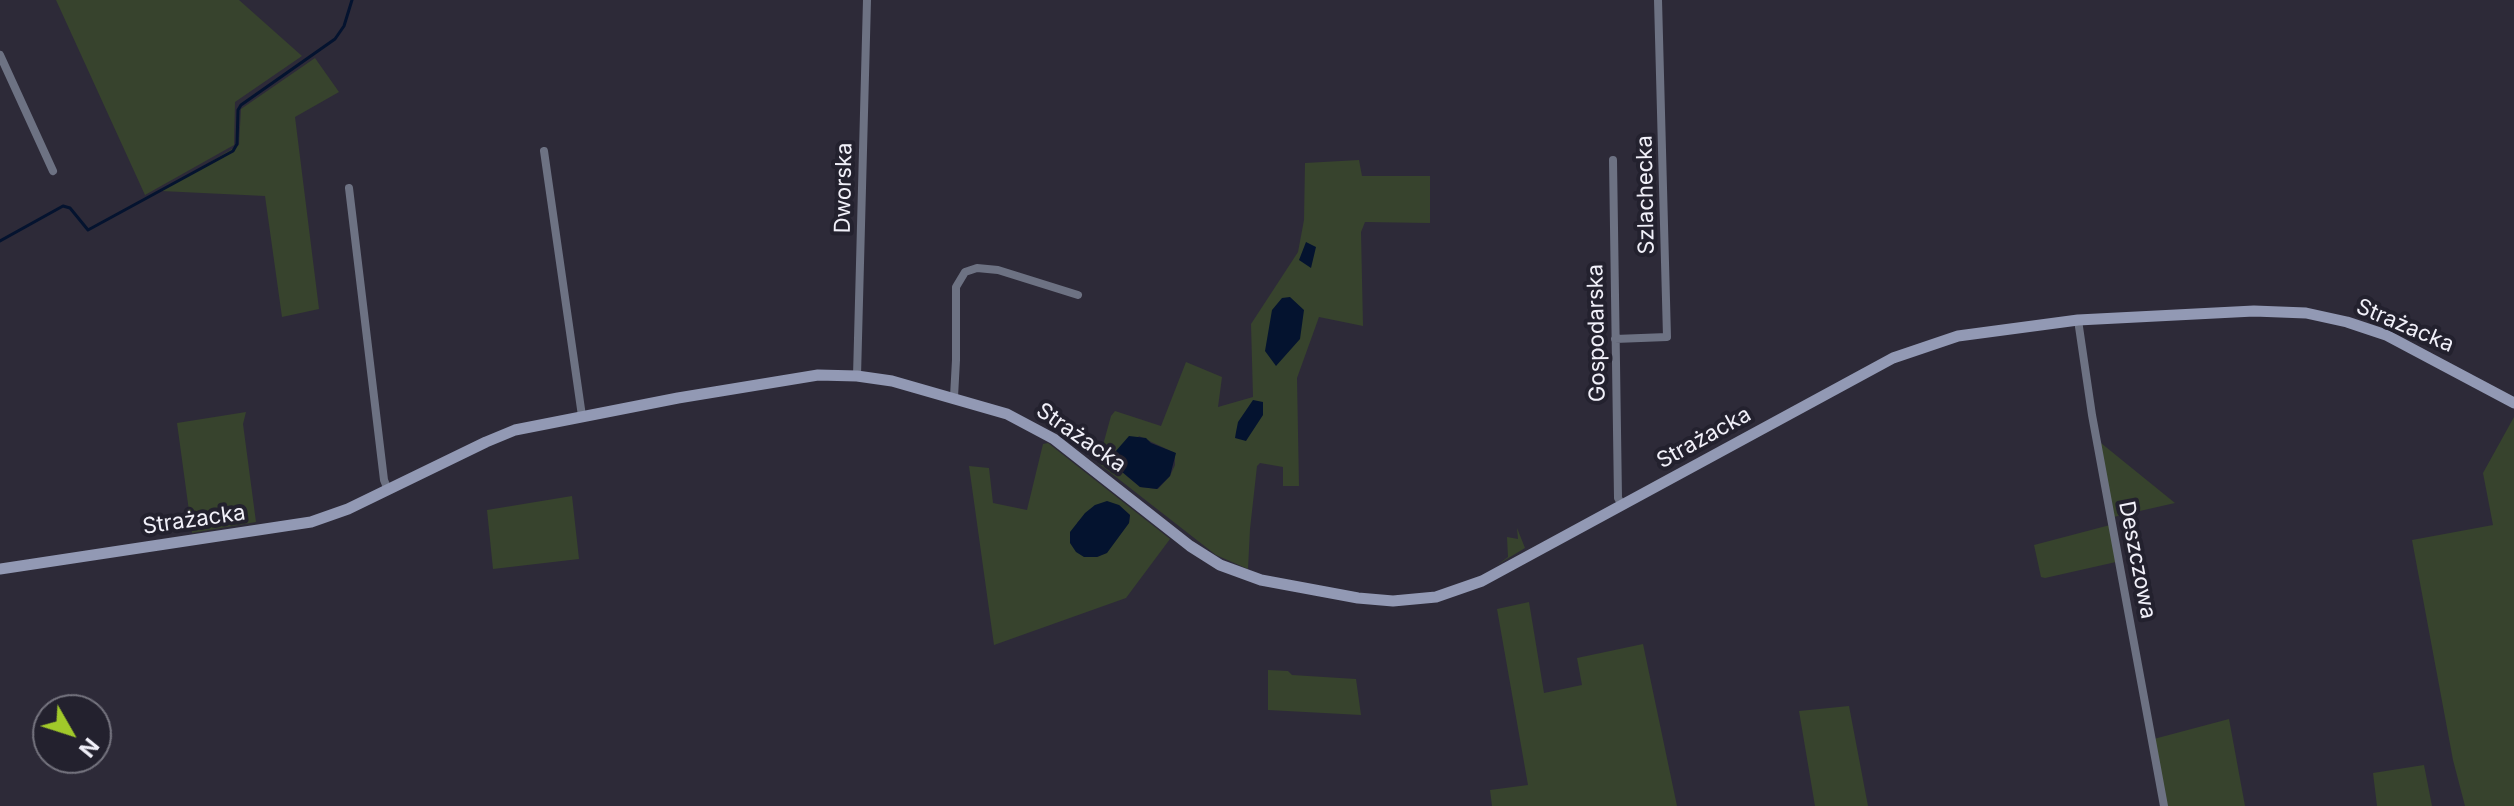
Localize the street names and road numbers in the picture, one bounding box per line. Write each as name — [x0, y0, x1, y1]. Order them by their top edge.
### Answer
street label: Szlachecka — [1632, 135, 1660, 255]
street label: Dworska — [830, 142, 858, 234]
street label: Gospodarska — [1583, 264, 1611, 402]
street label: Strażacka — [2352, 294, 2458, 358]
street label: Strażacka — [1031, 398, 1131, 478]
street label: Strażacka — [1652, 401, 1756, 475]
street label: Deszczowa — [2113, 499, 2161, 621]
street label: Strażacka — [141, 500, 247, 540]

